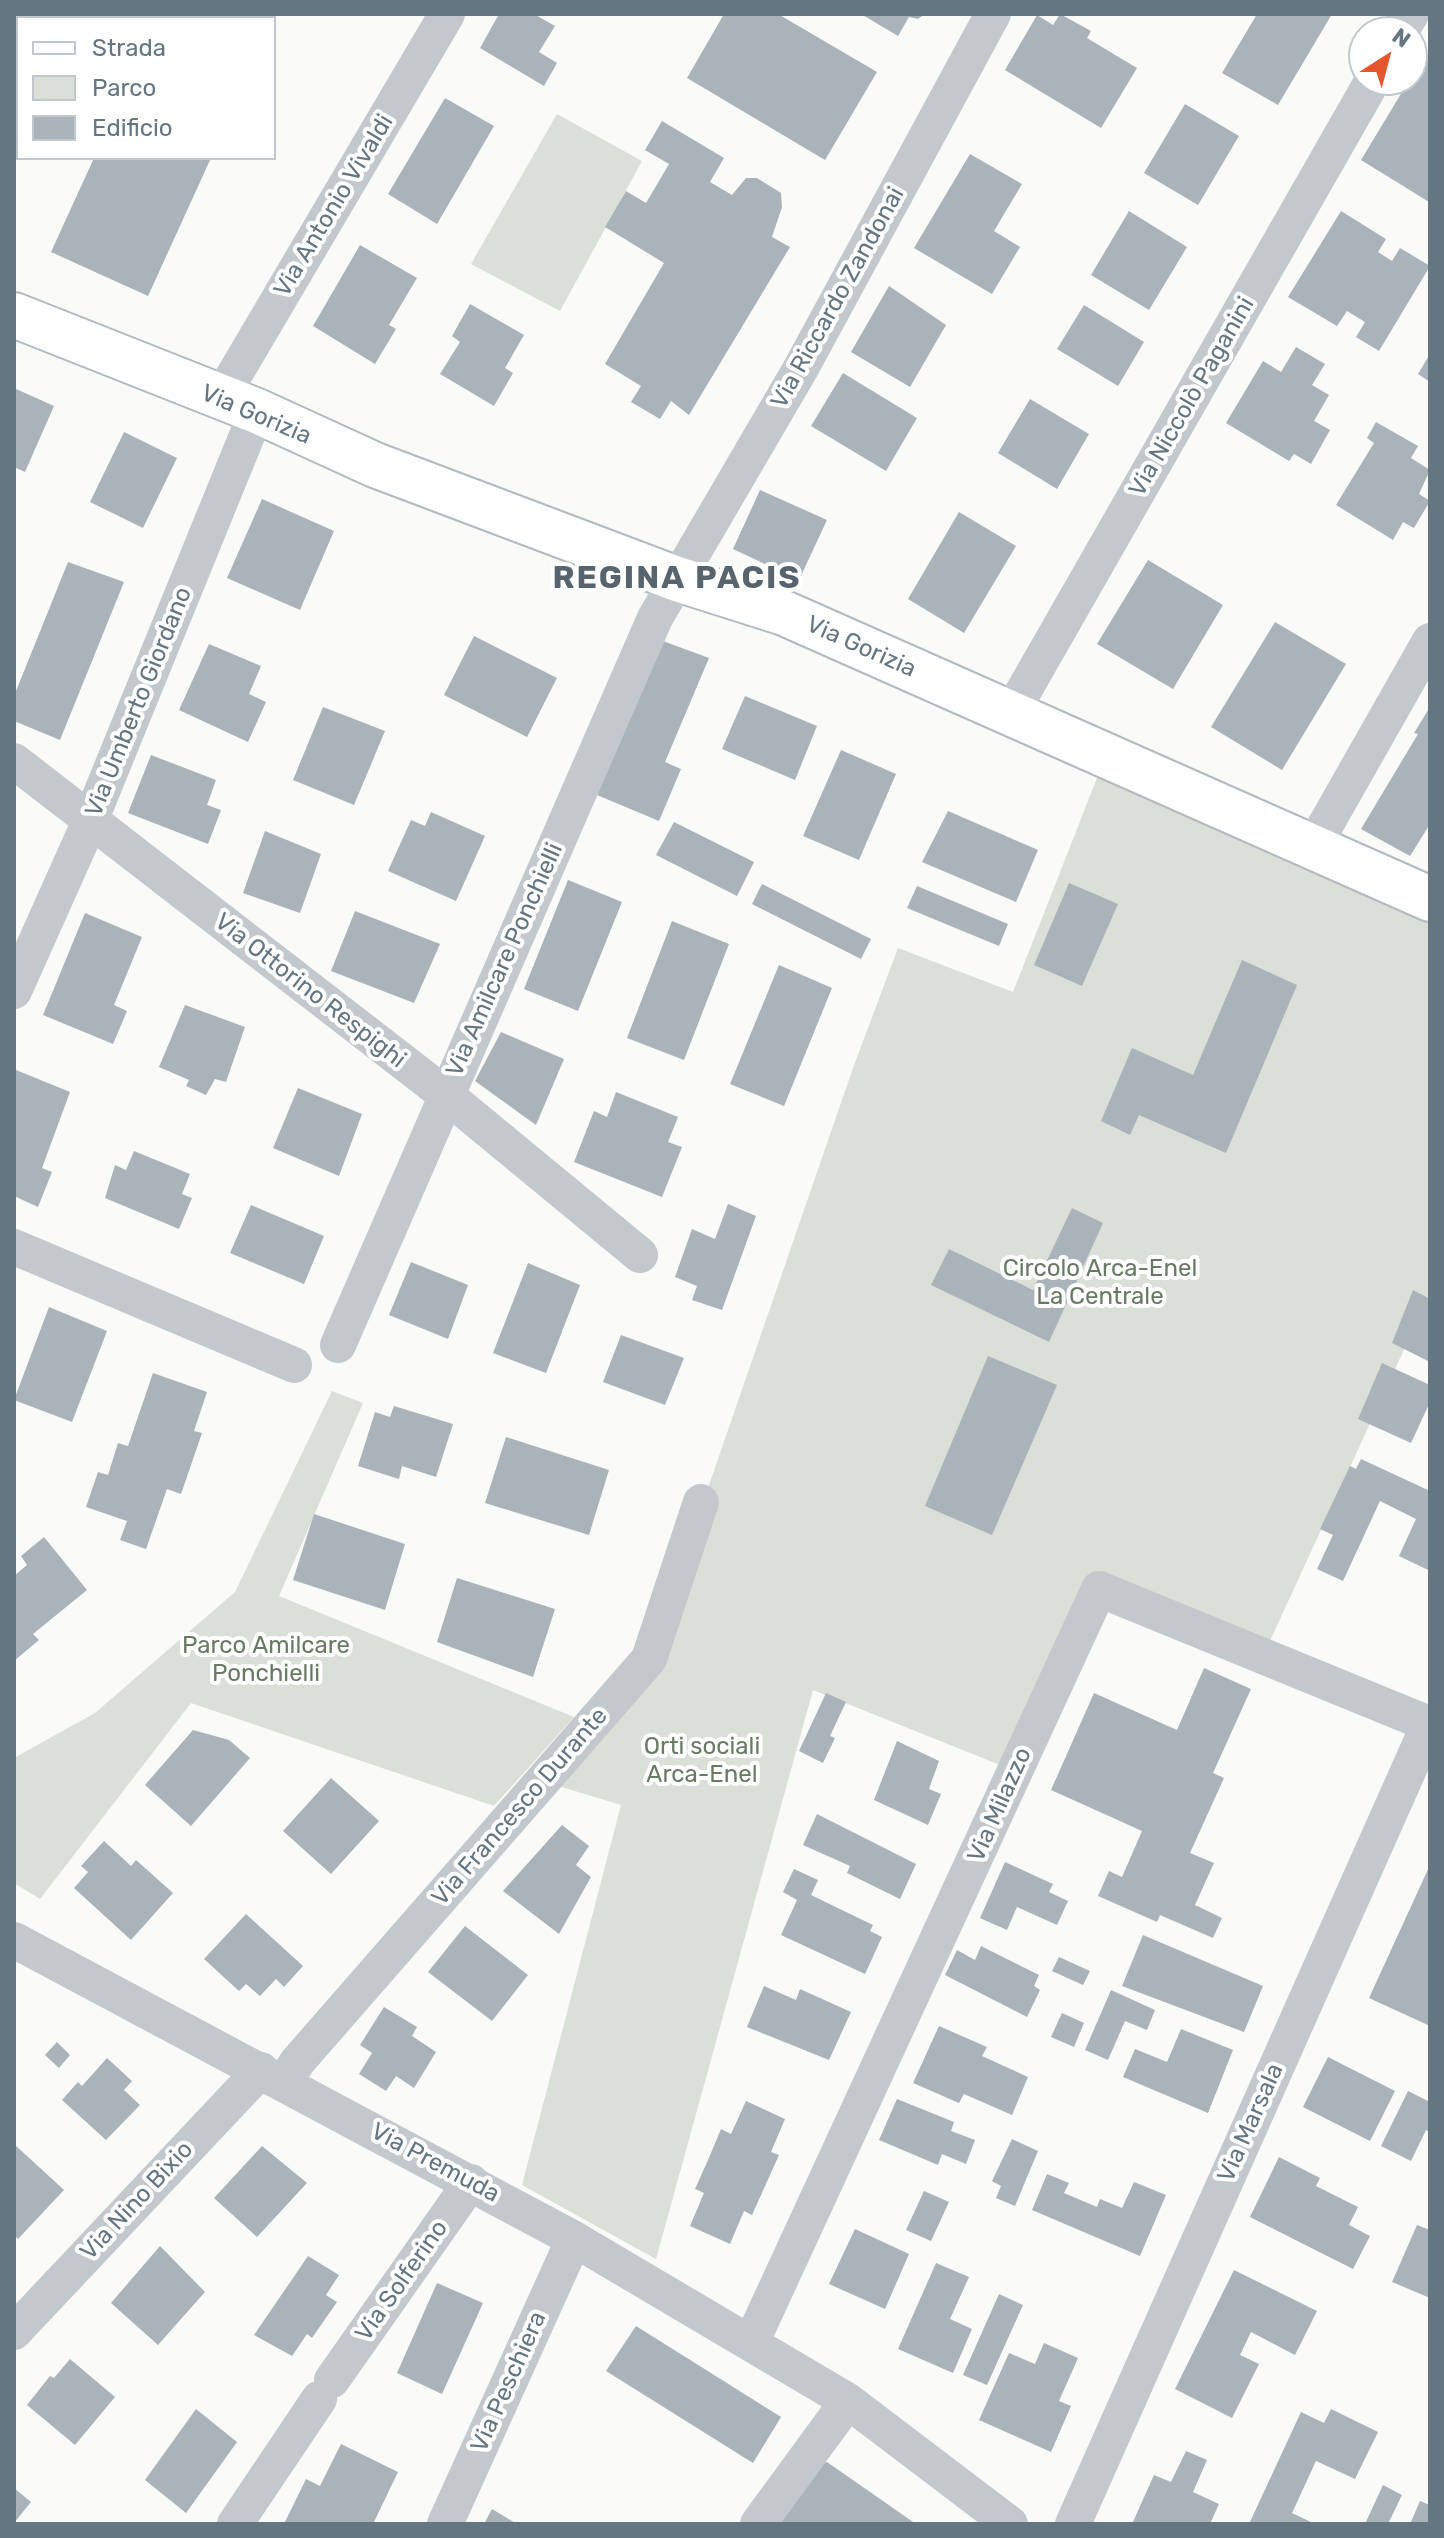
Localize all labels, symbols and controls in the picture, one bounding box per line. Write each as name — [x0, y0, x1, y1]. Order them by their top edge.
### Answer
legend — [16, 16, 276, 160]
north arrow — [1348, 16, 1428, 96]
text: N — [1387, 22, 1416, 53]
text: Strada — [92, 34, 166, 62]
text: Parco — [92, 74, 156, 102]
street label: Via Antonio Vivaldi — [268, 110, 400, 302]
text: Edificio — [92, 114, 173, 142]
street label: Via Riccardo Zandonai — [765, 182, 911, 414]
street label: Via Niccolò Paganini — [1123, 292, 1261, 502]
street label: Via Gorizia — [197, 379, 315, 451]
district label: REGINA PACIS — [552, 560, 802, 598]
street label: Via Umberto Giordano — [80, 583, 198, 821]
street label: Via Gorizia — [802, 610, 920, 684]
street label: Via Amilcare Ponchielli — [440, 839, 570, 1081]
street label: Via Ottorino Respighi — [209, 907, 411, 1075]
park label: Circolo Arca-Enel La Centrale — [1003, 1255, 1197, 1311]
park label: Parco Amilcare Ponchielli — [182, 1632, 350, 1688]
street label: Via Francesco Durante — [426, 1702, 614, 1912]
park label: Orti sociali Arca-Enel — [644, 1733, 760, 1789]
street label: Via Milazzo — [962, 1743, 1038, 1867]
street label: Via Marsala — [1212, 2059, 1290, 2187]
street label: Via Premuda — [366, 2117, 504, 2209]
street label: Via Nino Bixio — [75, 2136, 199, 2266]
street label: Via Solferino — [350, 2215, 454, 2347]
street label: Via Peschiera — [465, 2307, 553, 2457]

